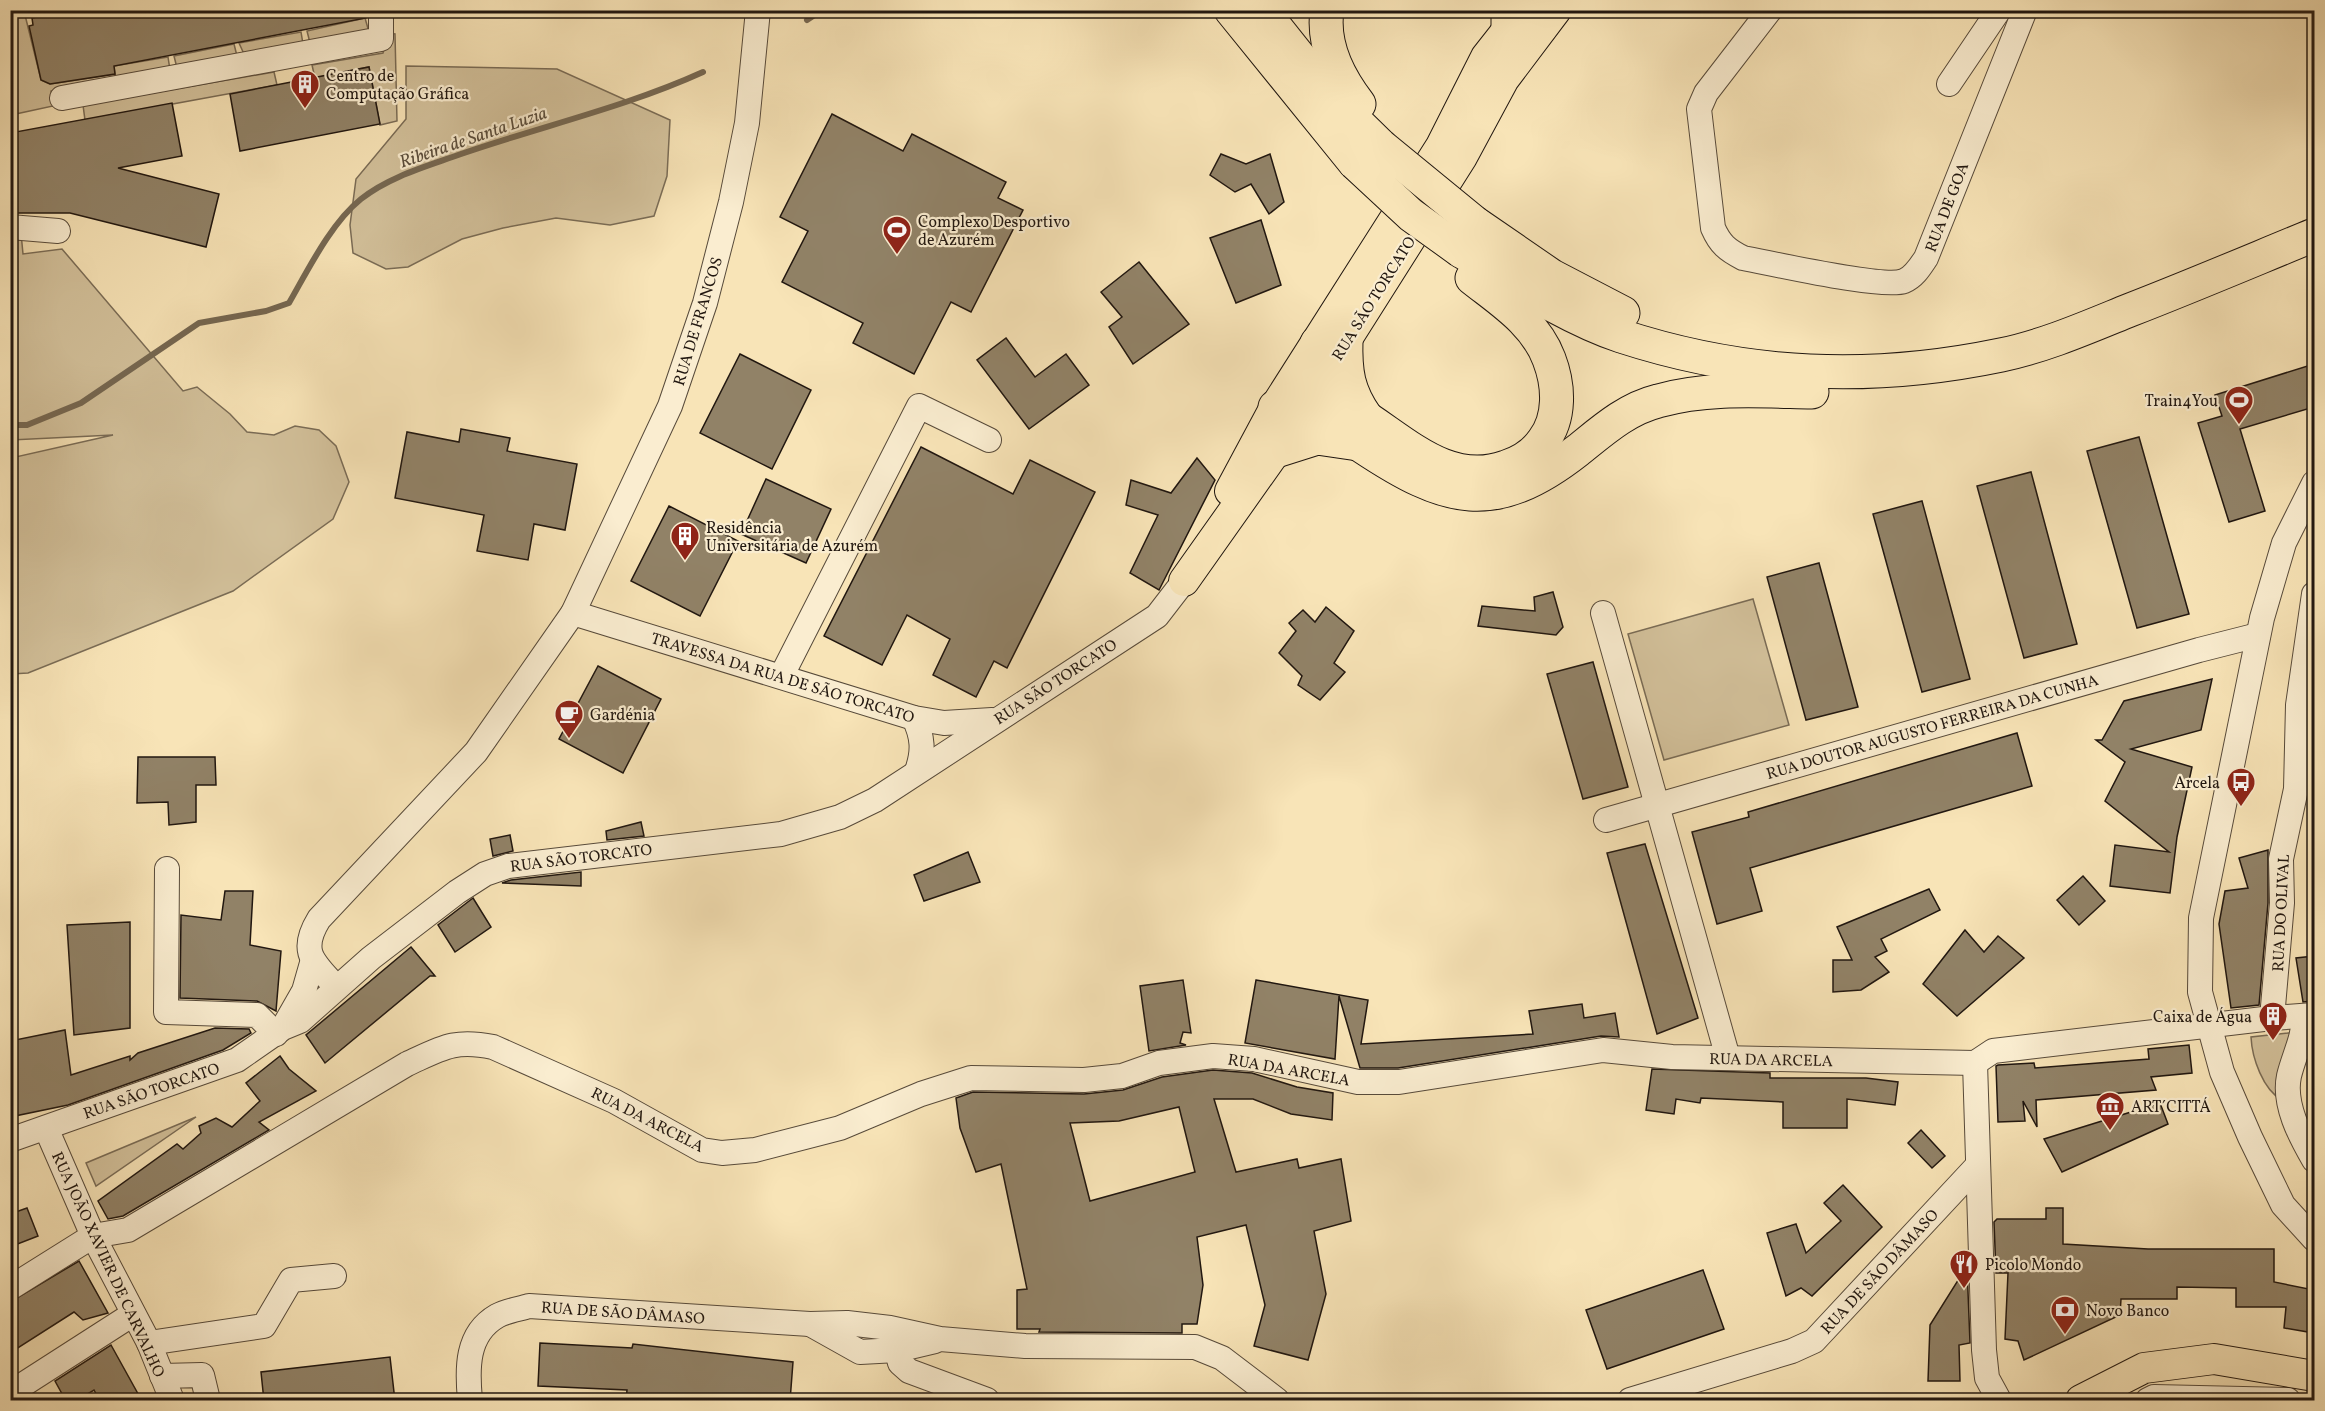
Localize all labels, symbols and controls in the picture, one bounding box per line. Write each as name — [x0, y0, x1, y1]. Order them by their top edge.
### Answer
place label: Centro de Computação Gráfica — [326, 66, 469, 106]
building icon: Centro de Computação Gráfica — [289, 68, 321, 110]
water label: Ribeira de Santa Luzia — [396, 101, 551, 175]
street label: RUA DE GOA — [1921, 160, 1975, 256]
place label: Complexo Desportivo de Azurém — [918, 212, 1070, 252]
sports icon: Complexo Desportivo de Azurém — [881, 214, 913, 256]
street label: RUA SÃO TORCATO — [1328, 232, 1422, 365]
street label: RUA DE FRANCOS — [669, 254, 729, 389]
sports icon: Train4You — [2223, 384, 2255, 426]
place label: Train4You — [2145, 391, 2218, 413]
place label: Residência Universitária de Azurém — [706, 518, 878, 558]
building icon: Residência Universitária de Azurém — [669, 520, 701, 562]
street label: TRAVESSA DA RUA DE SÃO TORCATO — [648, 628, 917, 730]
street label: RUA SÃO TORCATO — [990, 634, 1122, 731]
street label: RUA DOUTOR AUGUSTO FERREIRA DA CUNHA — [1764, 670, 2101, 786]
cafe icon: Gardénia — [553, 698, 585, 740]
place label: Gardénia — [590, 705, 655, 727]
bus stop icon: Arcela — [2225, 766, 2257, 808]
place label: Arcela — [2175, 773, 2220, 795]
street label: RUA SÃO TORCATO — [509, 839, 654, 879]
street label: RUA DO OLIVAL — [2268, 854, 2296, 972]
building icon: Caixa de Água — [2257, 1000, 2289, 1042]
place label: Caixa de Água — [2153, 1007, 2252, 1029]
street label: RUA DA ARCELA — [1226, 1049, 1352, 1093]
street label: RUA DA ARCELA — [1709, 1049, 1833, 1073]
street label: RUA SÃO TORCATO — [81, 1058, 223, 1126]
street label: RUA DA ARCELA — [587, 1083, 707, 1159]
museum icon: ART´CITTÁ — [2094, 1090, 2126, 1132]
place label: ART´CITTÁ — [2131, 1097, 2211, 1119]
street label: RUA JOÃO XAVIER DE CARVALHO — [45, 1149, 169, 1381]
street label: RUA DE SÃO DÂMASO — [1816, 1204, 1945, 1340]
restaurant icon: Picolo Mondo — [1948, 1248, 1980, 1290]
place label: Picolo Mondo — [1985, 1255, 2081, 1277]
bank icon: Novo Banco — [2049, 1294, 2081, 1336]
street label: RUA DE SÃO DÂMASO — [540, 1296, 706, 1331]
place label: Novo Banco — [2086, 1301, 2169, 1323]

